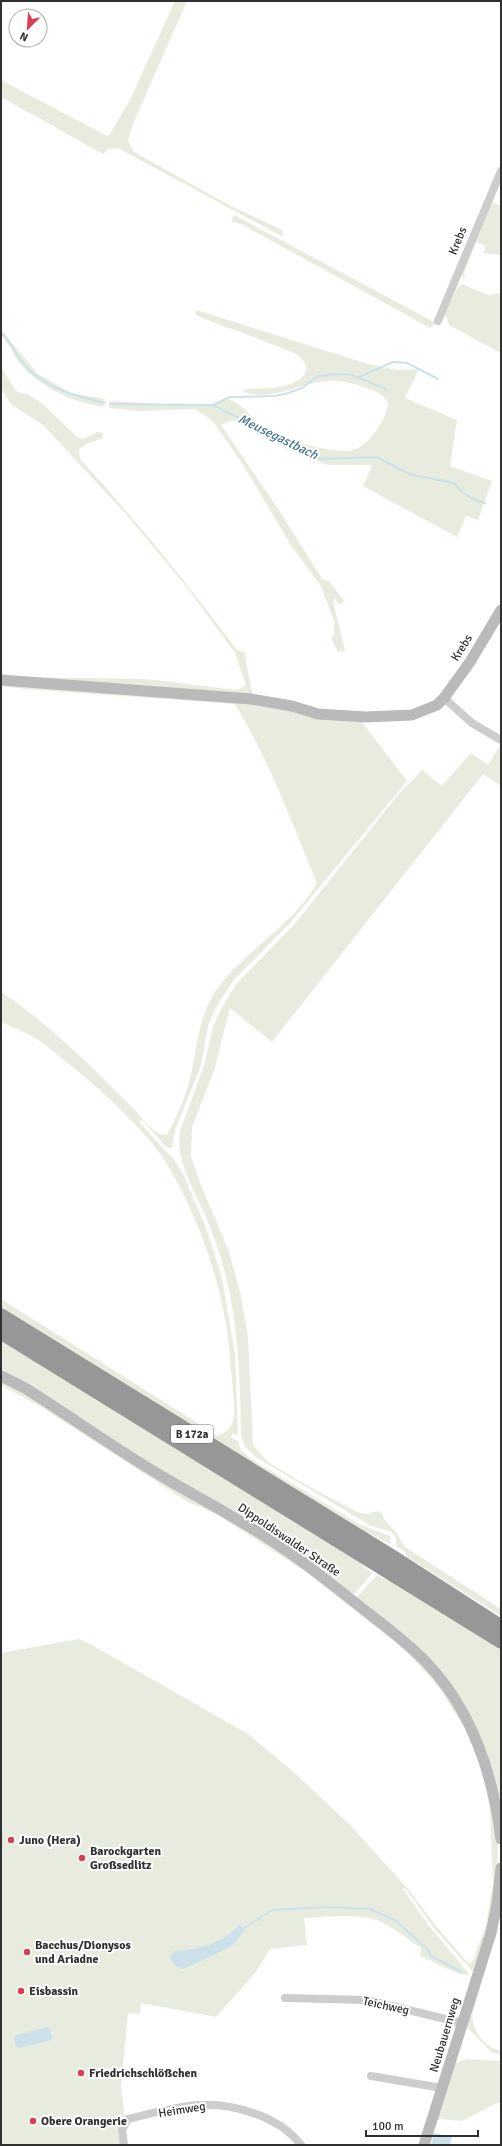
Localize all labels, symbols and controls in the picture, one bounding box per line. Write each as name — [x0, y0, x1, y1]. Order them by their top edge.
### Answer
north arrow — [8, 8, 48, 48]
text: N — [18, 29, 30, 44]
street label: Krebs — [446, 225, 470, 257]
water label: Meusegastbach — [236, 411, 321, 464]
street label: Krebs — [448, 632, 476, 664]
road number: B 172a — [171, 1425, 213, 1443]
street label: Dippoldiswalder Straße — [235, 1500, 343, 1580]
place label: Juno (Hera) — [19, 1833, 81, 1848]
marker: Juno (Hera) — [6, 1835, 16, 1845]
place label: Barockgarten Großsedlitz — [90, 1844, 161, 1873]
marker: Barockgarten Großsedlitz — [77, 1853, 87, 1863]
place label: Bacchus/Dionysos und Ariadne — [35, 1938, 131, 1967]
marker: Bacchus/Dionysos und Ariadne — [22, 1947, 32, 1957]
place label: Eisbassin — [29, 1984, 79, 1999]
marker: Eisbassin — [16, 1986, 26, 1996]
street label: Teichweg — [361, 1994, 411, 2018]
street label: Neubauernweg — [427, 1996, 463, 2074]
place label: Friedrichschlößchen — [89, 2066, 197, 2081]
marker: Friedrichschlößchen — [76, 2068, 86, 2078]
street label: Heimweg — [157, 2099, 207, 2121]
scale bar — [366, 2112, 478, 2138]
place label: Obere Orangerie — [41, 2114, 127, 2129]
marker: Obere Orangerie — [28, 2116, 38, 2126]
text: 100 m — [372, 2119, 404, 2134]

